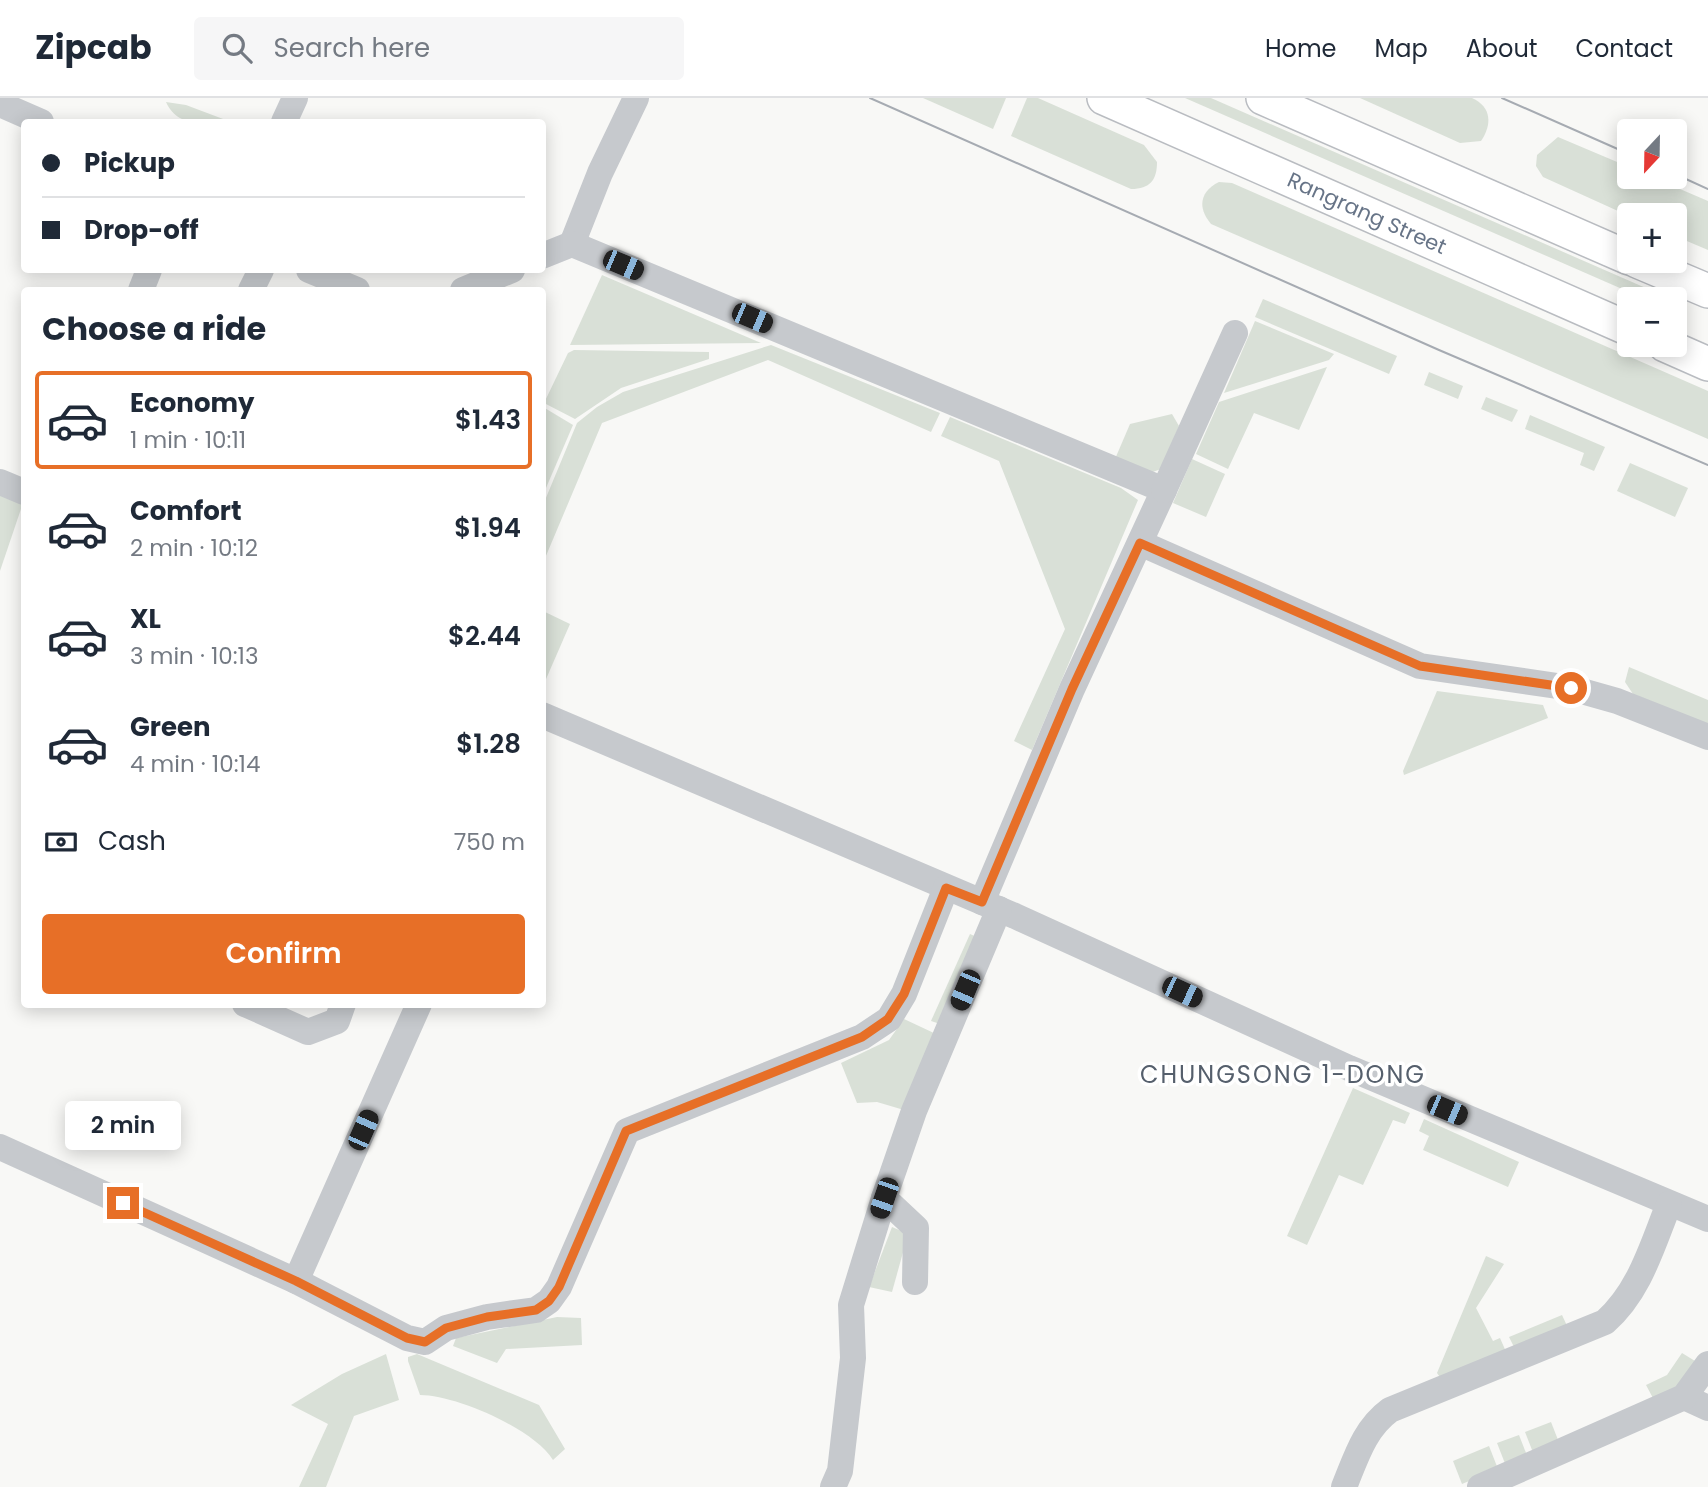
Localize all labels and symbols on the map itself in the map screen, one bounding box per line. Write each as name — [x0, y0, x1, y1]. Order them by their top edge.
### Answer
north arrow — [1617, 119, 1687, 189]
street label: Rangrang Street — [1283, 165, 1451, 261]
car — [600, 247, 647, 283]
car — [729, 300, 776, 336]
route start — [1555, 672, 1587, 704]
car — [948, 967, 983, 1013]
car — [1159, 974, 1206, 1010]
district label: CHUNGSONG 1-DONG — [1140, 1058, 1426, 1091]
car — [1424, 1092, 1471, 1128]
callout: 2 min — [65, 1102, 181, 1150]
car — [345, 1107, 382, 1153]
car — [868, 1175, 901, 1221]
route end — [107, 1187, 139, 1219]

